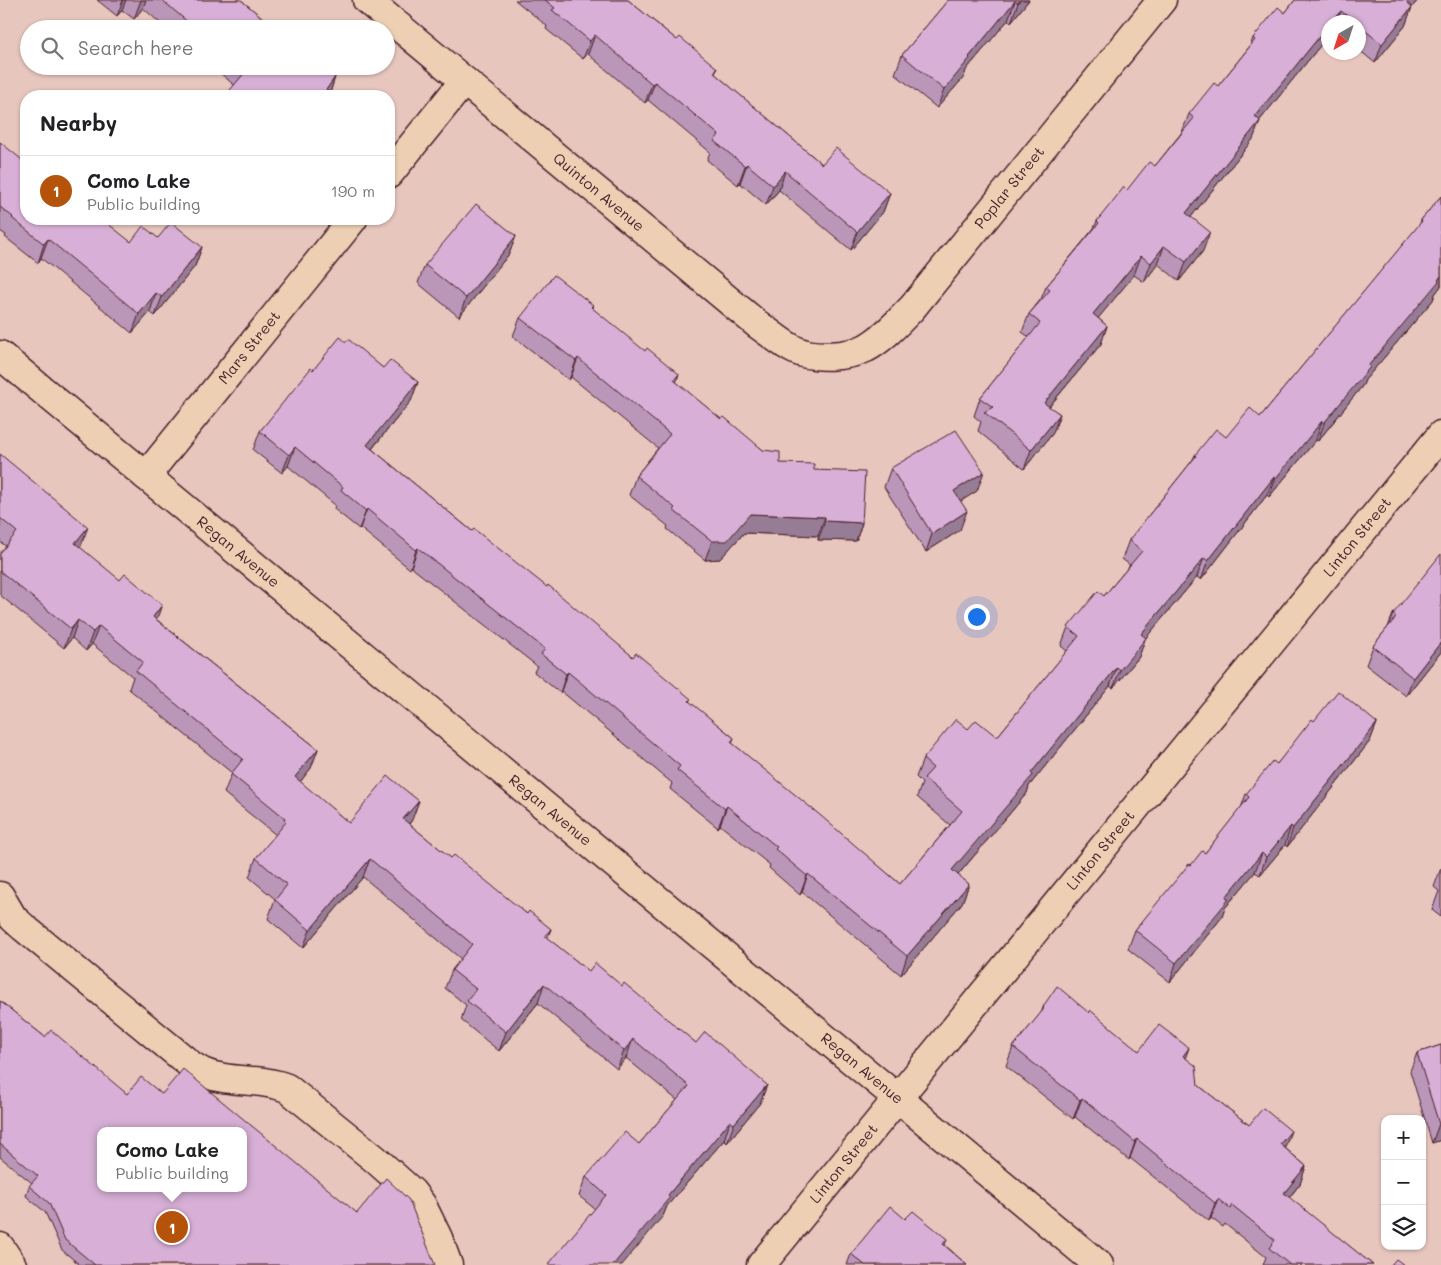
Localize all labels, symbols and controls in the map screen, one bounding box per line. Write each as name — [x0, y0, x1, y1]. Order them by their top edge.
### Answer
north arrow — [1321, 15, 1366, 60]
search box — [20, 20, 395, 75]
icon: search — [38, 34, 66, 62]
text: Search here — [78, 35, 194, 60]
text: Nearby — [40, 109, 117, 136]
street label: Poplar Street — [969, 142, 1048, 233]
street label: Quinton Avenue — [549, 148, 649, 236]
text: Como Lake — [87, 168, 190, 193]
text: 1 — [52, 180, 60, 201]
text: 190 m — [331, 180, 375, 201]
text: Public building — [87, 193, 200, 214]
street label: Mars Street — [213, 306, 284, 388]
street label: Linton Street — [1318, 493, 1395, 580]
street label: Regan Avenue — [193, 511, 284, 592]
your location — [964, 604, 990, 630]
street label: Regan Avenue — [505, 769, 596, 850]
street label: Linton Street — [1061, 806, 1138, 894]
street label: Regan Avenue — [817, 1028, 908, 1108]
map controls — [1381, 1115, 1426, 1250]
button: + — [1381, 1115, 1426, 1160]
street label: Linton Street — [805, 1119, 882, 1207]
popup — [97, 1127, 247, 1192]
text: Como Lake — [115, 1137, 219, 1162]
button: − — [1381, 1160, 1426, 1205]
text: Public building — [115, 1162, 229, 1183]
button: layers — [1381, 1205, 1426, 1250]
pin: 1 — [156, 1208, 188, 1246]

